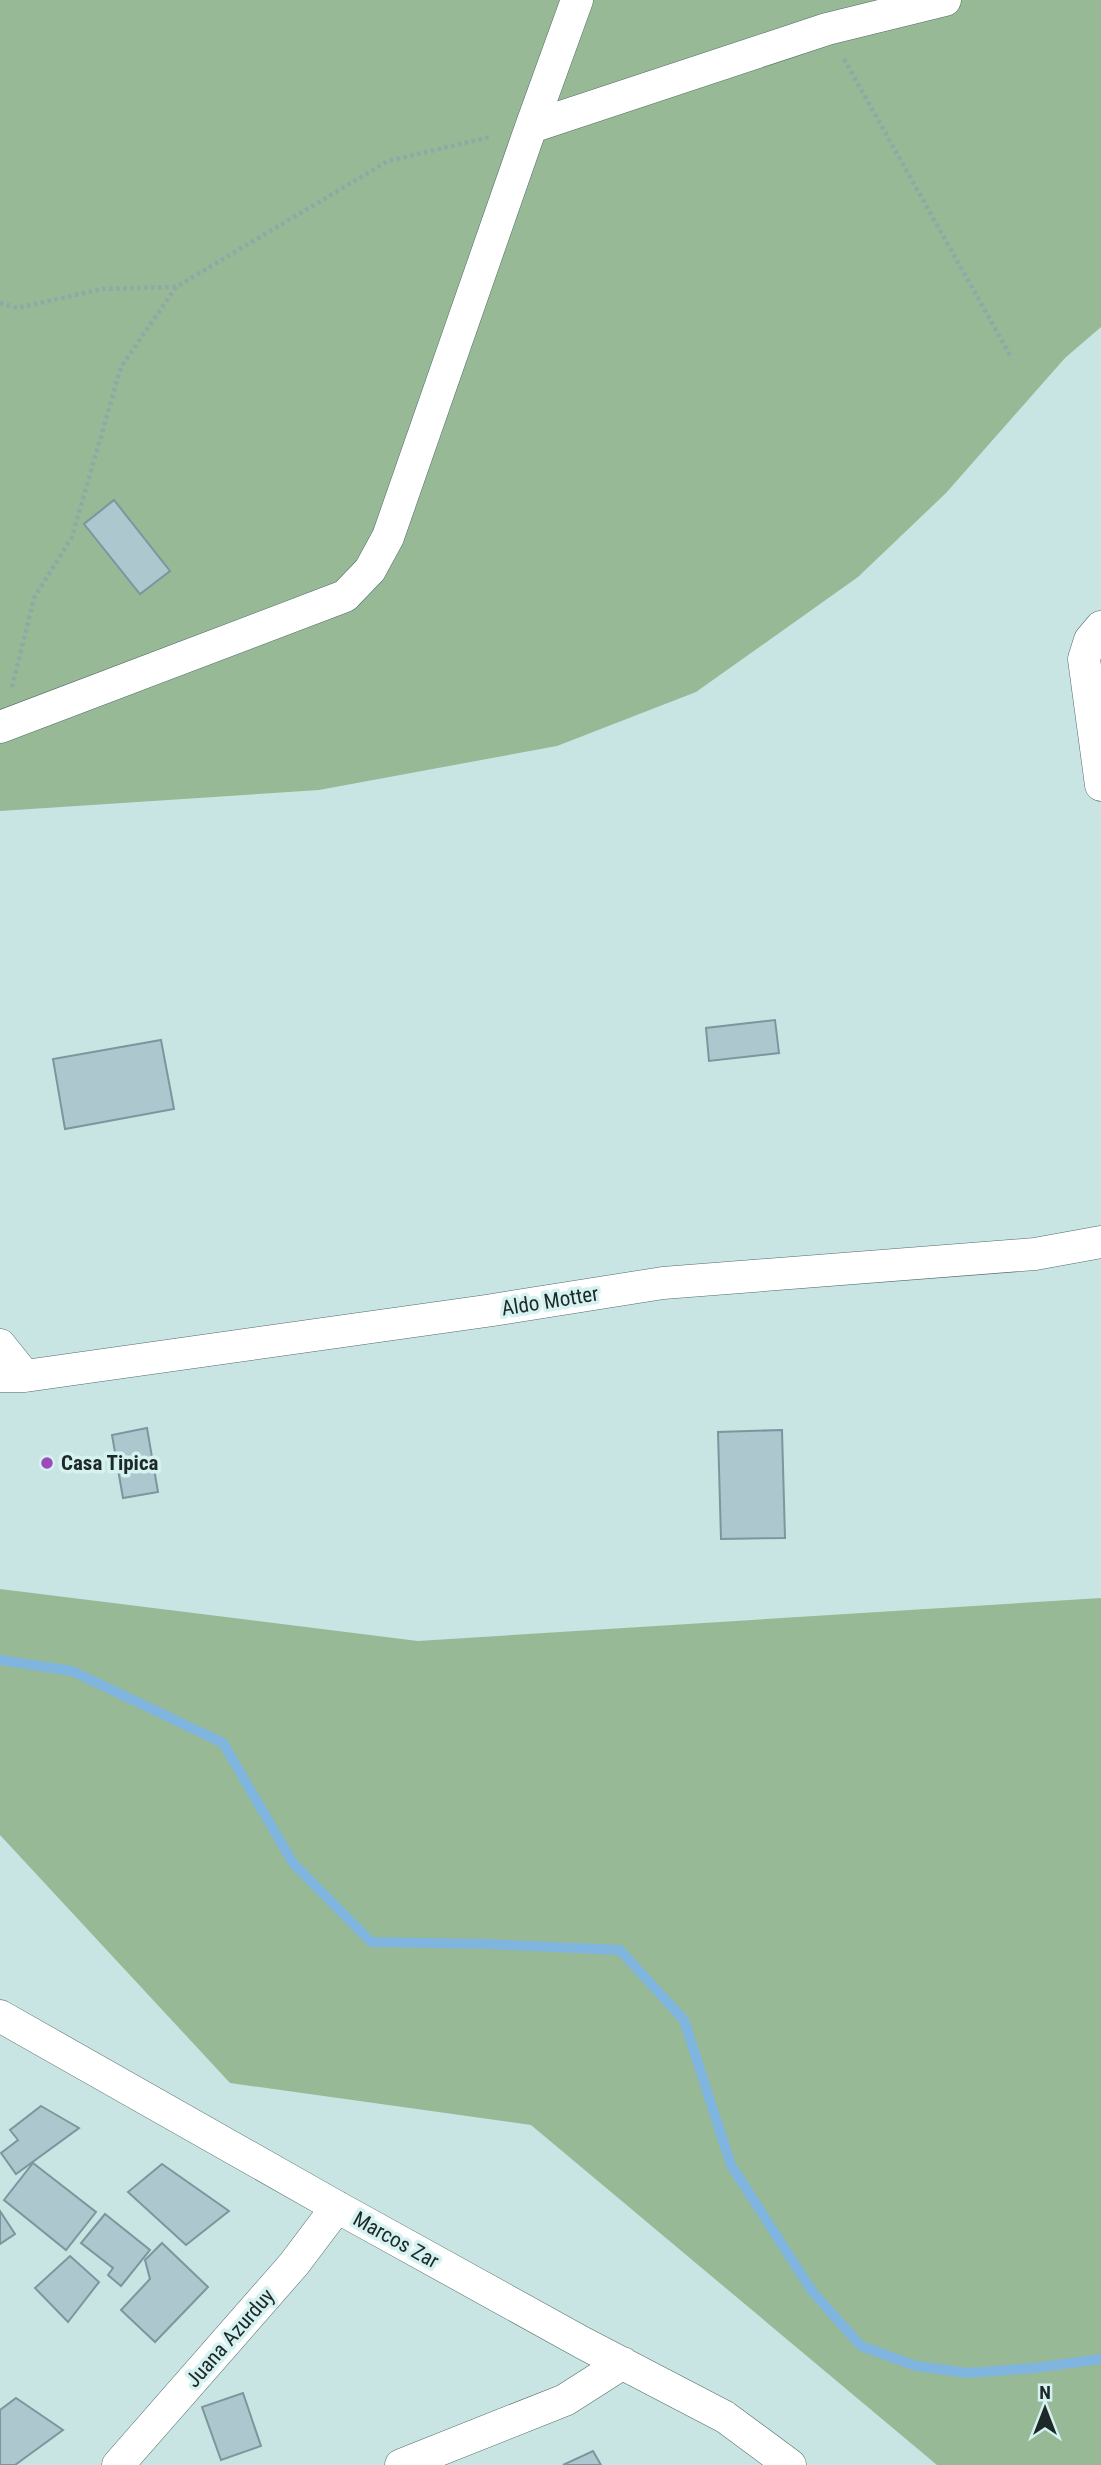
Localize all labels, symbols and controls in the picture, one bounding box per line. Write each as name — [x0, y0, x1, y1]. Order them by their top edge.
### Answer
street label: Aldo Motter — [500, 1281, 600, 1321]
place label: Casa Tipica — [61, 1451, 159, 1475]
marker: Casa Tipica — [39, 1455, 55, 1471]
street label: Marcos Zar — [349, 2207, 443, 2273]
street label: Juana Azurduy — [181, 2284, 279, 2392]
north arrow — [1010, 2374, 1080, 2444]
text: N — [1039, 2381, 1051, 2404]

